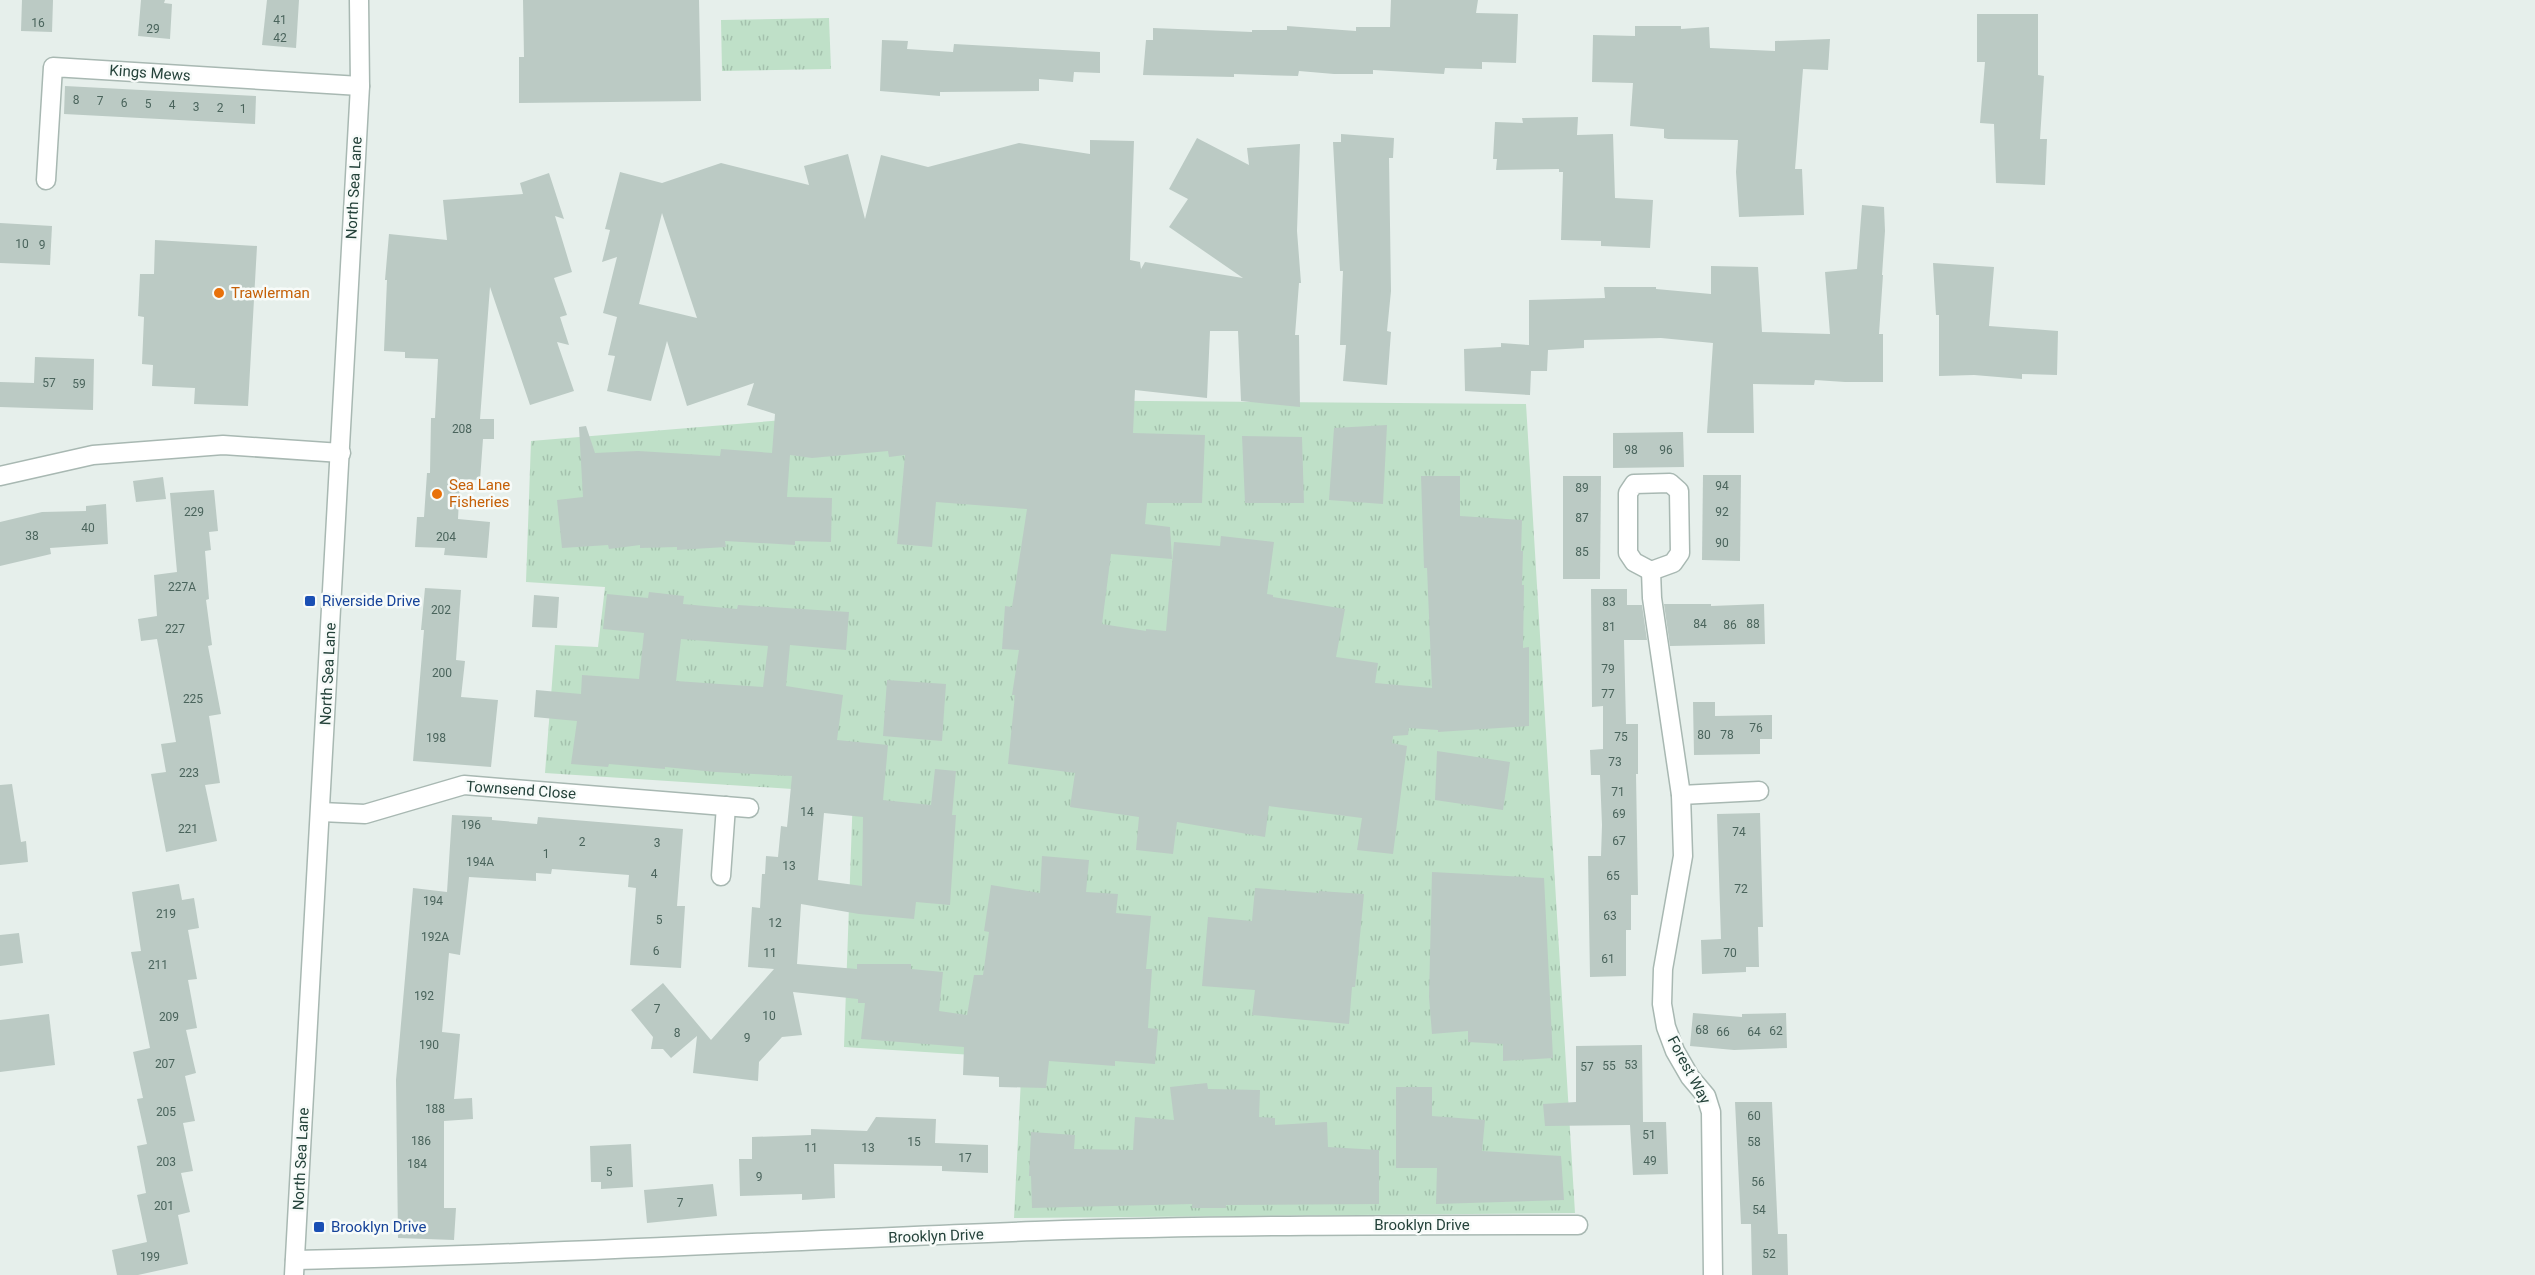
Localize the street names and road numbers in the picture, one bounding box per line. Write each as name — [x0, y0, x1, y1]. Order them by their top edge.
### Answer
street label: Kings Mews — [109, 61, 191, 85]
street label: North Sea Lane — [342, 136, 366, 240]
street label: North Sea Lane — [316, 622, 340, 726]
street label: Townsend Close — [465, 777, 577, 803]
street label: Forest Way — [1664, 1033, 1714, 1107]
street label: North Sea Lane — [289, 1107, 313, 1211]
street label: Brooklyn Drive — [1374, 1216, 1470, 1234]
street label: Brooklyn Drive — [888, 1225, 984, 1247]

